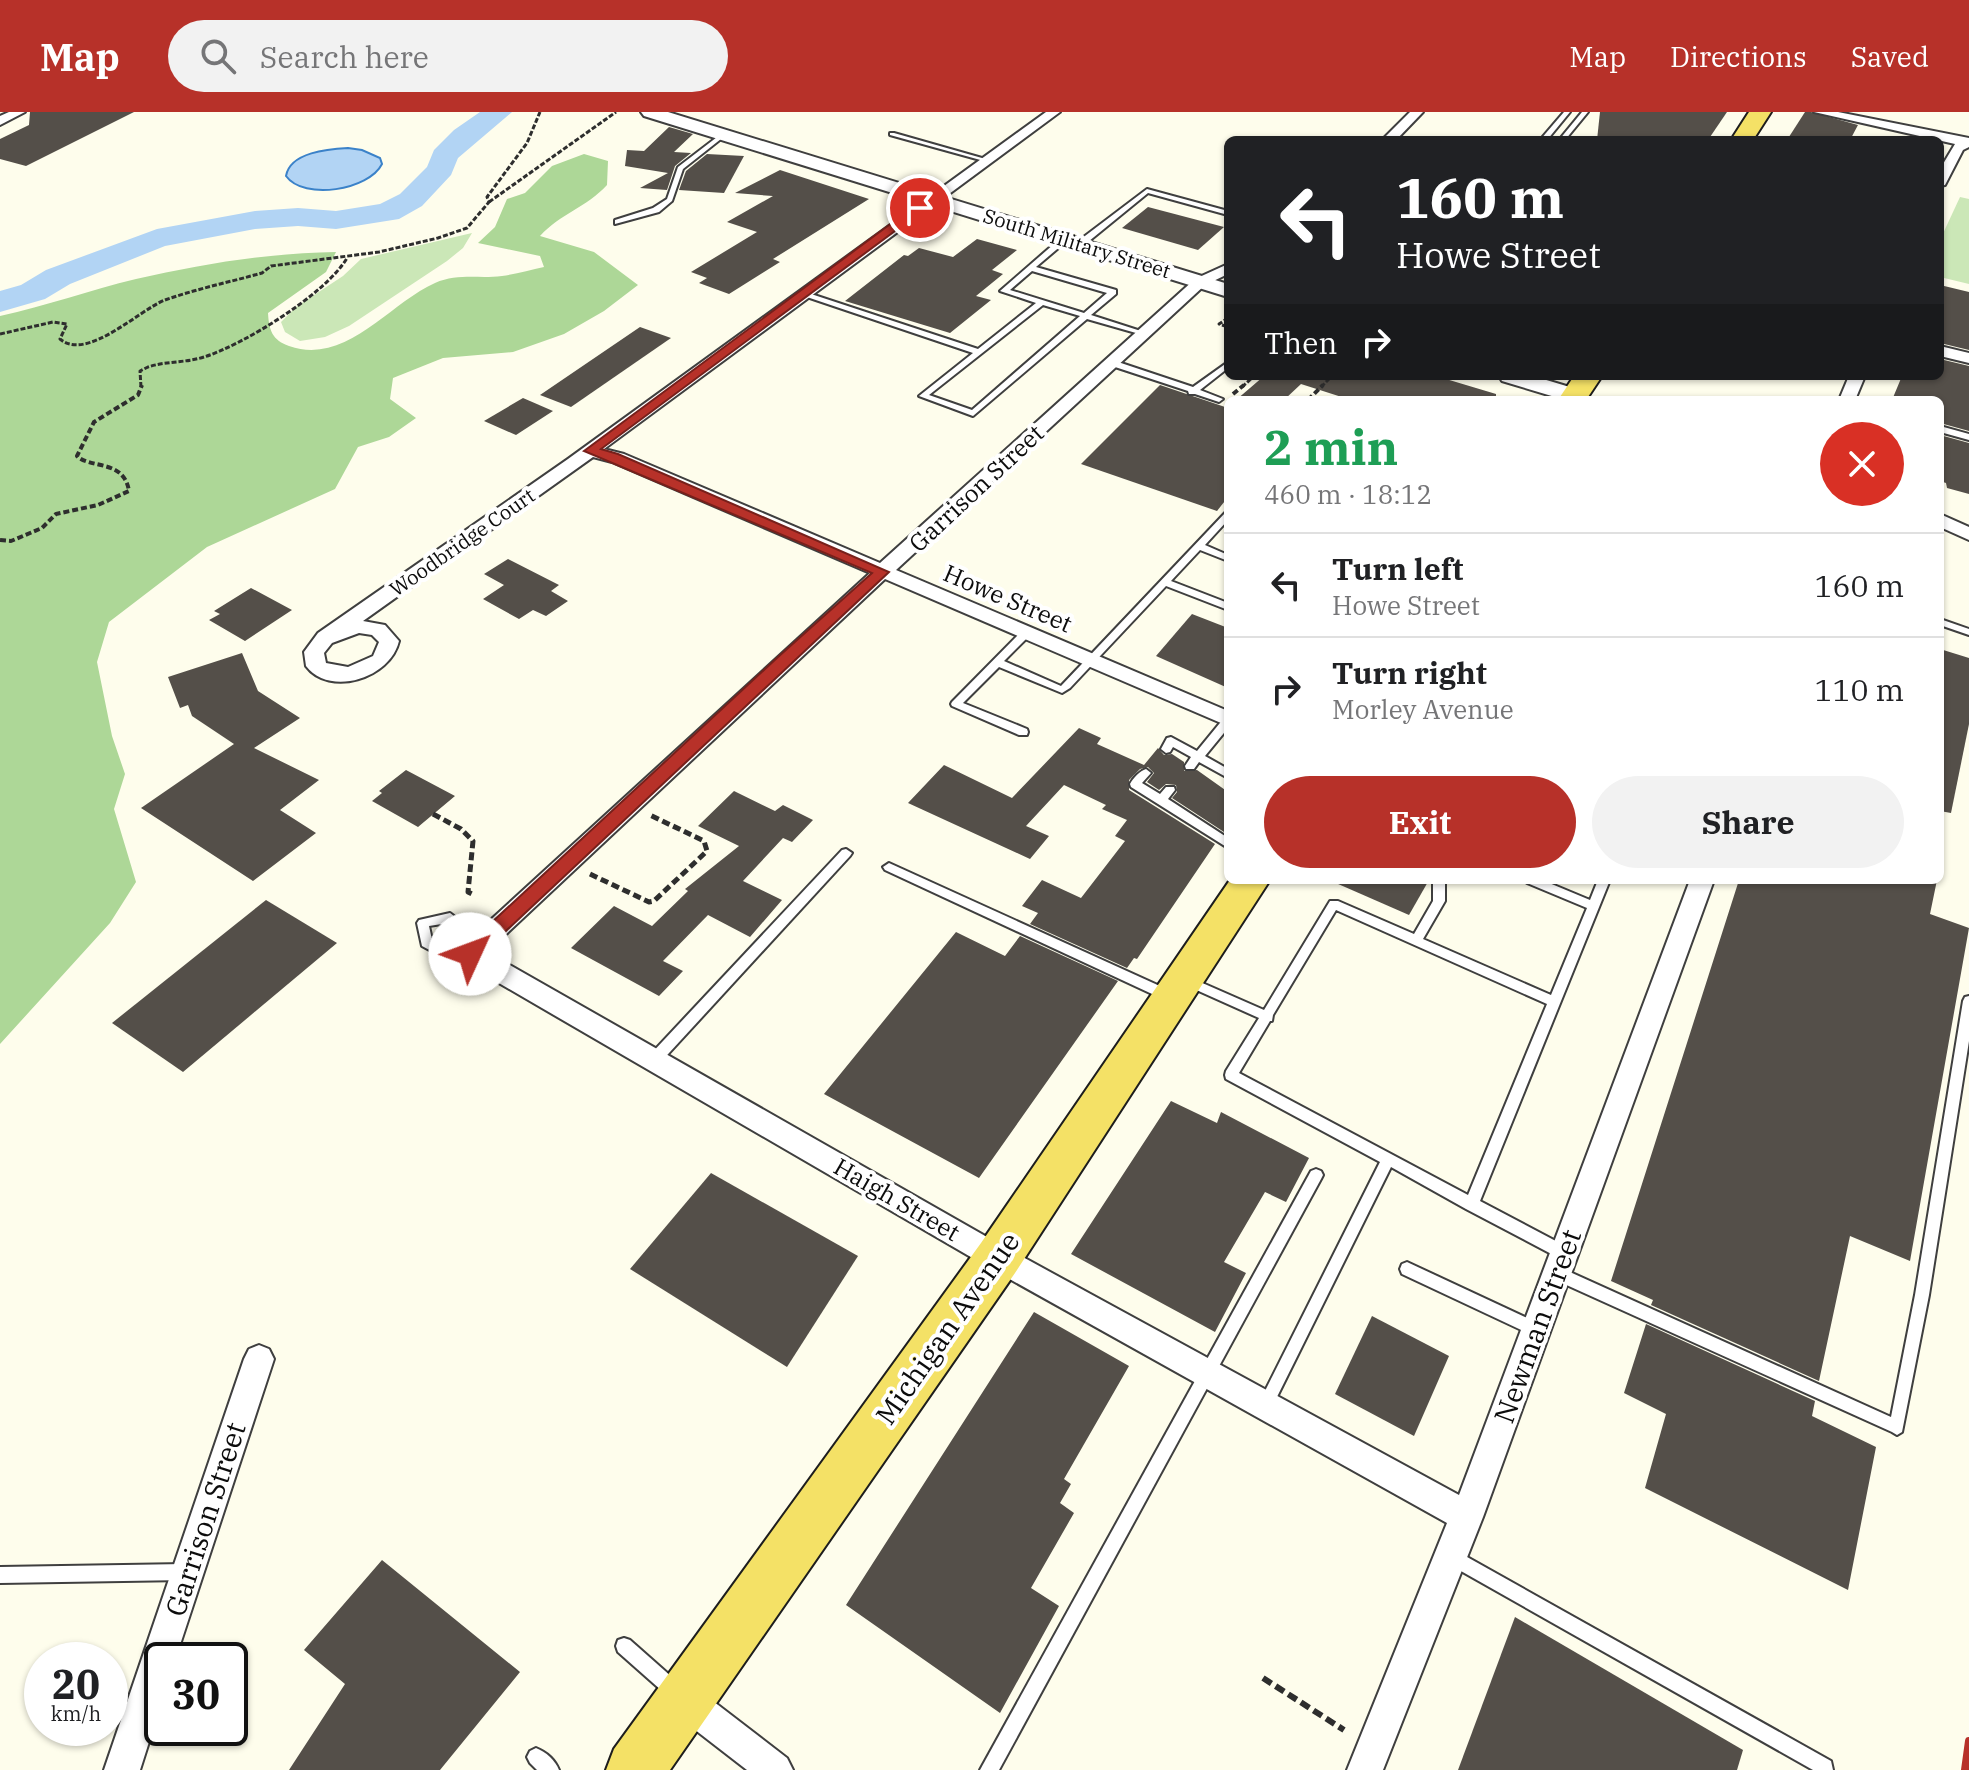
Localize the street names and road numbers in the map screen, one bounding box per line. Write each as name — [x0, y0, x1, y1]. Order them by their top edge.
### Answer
street label: South Military Street — [980, 202, 1174, 284]
street label: Garrison Street — [902, 417, 1050, 559]
street label: Woodbridge Court — [384, 482, 540, 602]
street label: Howe Street — [939, 557, 1077, 639]
street label: Haigh Street — [828, 1150, 966, 1248]
street label: Michigan Avenue — [867, 1224, 1027, 1432]
street label: Newman Street — [1485, 1224, 1589, 1428]
street label: Garrison Street — [156, 1417, 254, 1621]

